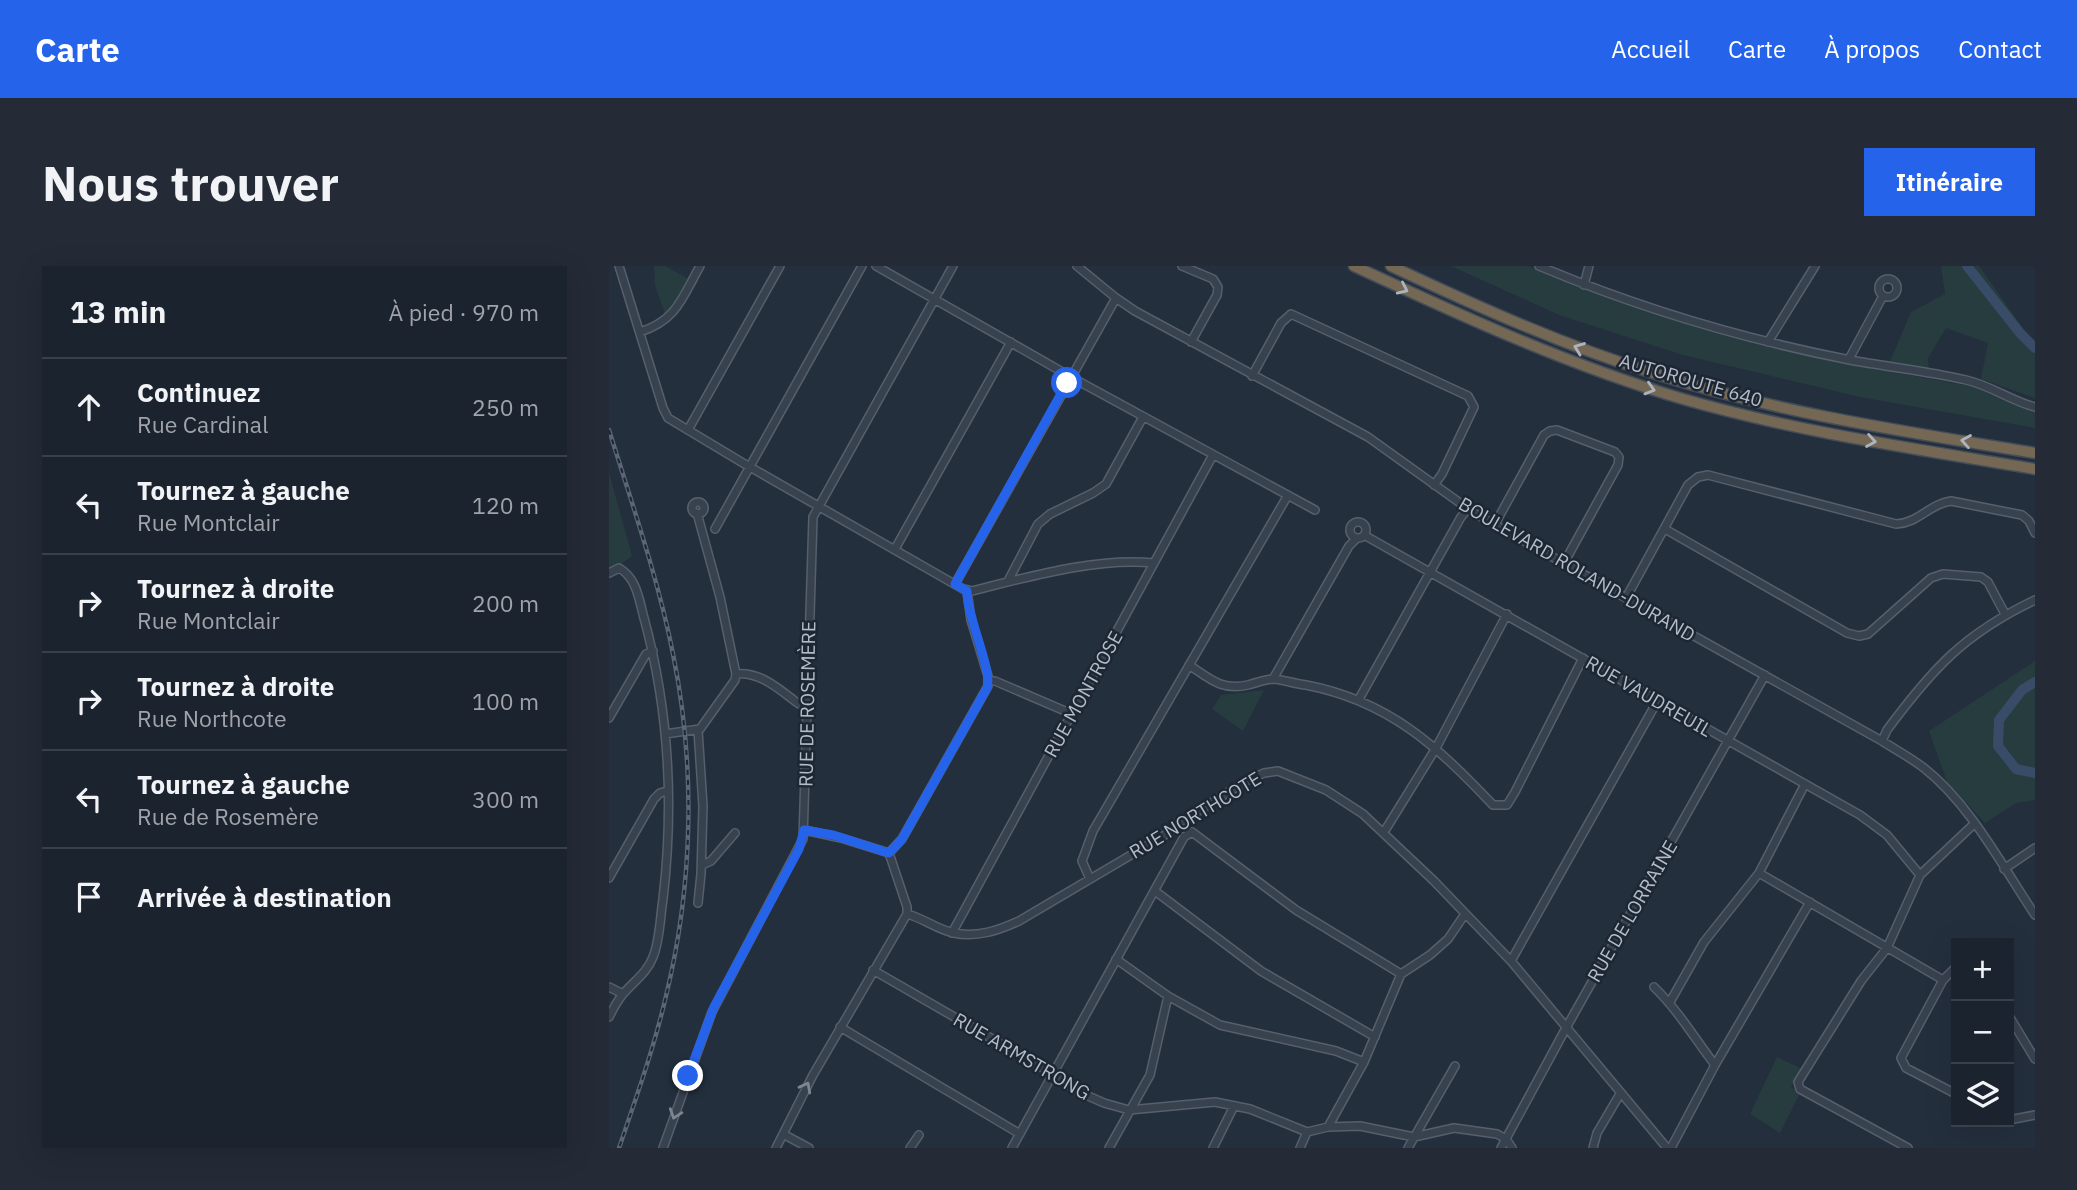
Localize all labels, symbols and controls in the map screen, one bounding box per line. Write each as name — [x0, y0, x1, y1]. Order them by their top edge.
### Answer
text: Carte — [35, 28, 120, 71]
text: Accueil — [1611, 33, 1690, 65]
text: Carte — [1728, 33, 1786, 65]
text: À propos — [1824, 33, 1920, 65]
text: Contact — [1958, 33, 2042, 65]
button: Itinéraire — [1864, 148, 2035, 216]
text: Nous trouver — [42, 151, 339, 214]
one-way arrow — [1396, 281, 1408, 295]
text: 13 min — [70, 292, 166, 331]
text: À pied · 970 m — [389, 297, 539, 327]
one-way arrow — [1574, 342, 1586, 356]
street label: AUTOROUTE 640 — [1617, 348, 1765, 412]
route start — [1051, 367, 1082, 398]
text: Continuez — [137, 375, 260, 409]
one-way arrow — [1643, 380, 1655, 395]
icon: ahead — [70, 388, 108, 426]
text: 250 m — [472, 392, 539, 422]
text: Rue Cardinal — [137, 409, 268, 439]
one-way arrow — [1865, 433, 1877, 448]
one-way arrow — [1960, 434, 1972, 449]
text: Tournez à gauche — [137, 473, 350, 507]
icon: left — [70, 486, 108, 524]
text: 120 m — [472, 490, 539, 520]
street label: BOULEVARD ROLAND-DURAND — [1454, 491, 1700, 647]
text: Rue Montclair — [137, 507, 280, 537]
text: Tournez à droite — [137, 571, 334, 605]
icon: right — [70, 584, 108, 622]
text: 200 m — [472, 588, 539, 618]
text: Rue Montclair — [137, 605, 280, 635]
street label: RUE DE ROSEMÈRE — [794, 621, 820, 787]
street label: RUE MONTROSE — [1038, 626, 1128, 762]
street label: RUE VAUDREUIL — [1582, 650, 1716, 742]
text: Tournez à droite — [137, 669, 334, 703]
icon: right — [70, 682, 108, 720]
text: 100 m — [472, 686, 539, 716]
text: Rue Northcote — [137, 703, 287, 733]
street label: RUE NORTHCOTE — [1125, 766, 1265, 864]
text: Tournez à gauche — [137, 767, 350, 801]
icon: left — [70, 780, 108, 818]
text: 300 m — [472, 784, 539, 814]
text: Rue de Rosemère — [137, 801, 319, 831]
street label: RUE DE LORRAINE — [1582, 836, 1682, 986]
icon: arrive — [70, 878, 108, 916]
text: Arrivée à destination — [137, 880, 392, 914]
map controls — [1951, 938, 2014, 1127]
button: + — [1951, 938, 2014, 1001]
button: − — [1951, 1001, 2014, 1064]
street label: RUE ARMSTRONG — [949, 1007, 1095, 1105]
route end — [672, 1060, 703, 1091]
button: layers — [1951, 1064, 2014, 1127]
one-way arrow — [798, 1082, 811, 1094]
one-way arrow — [669, 1107, 683, 1119]

